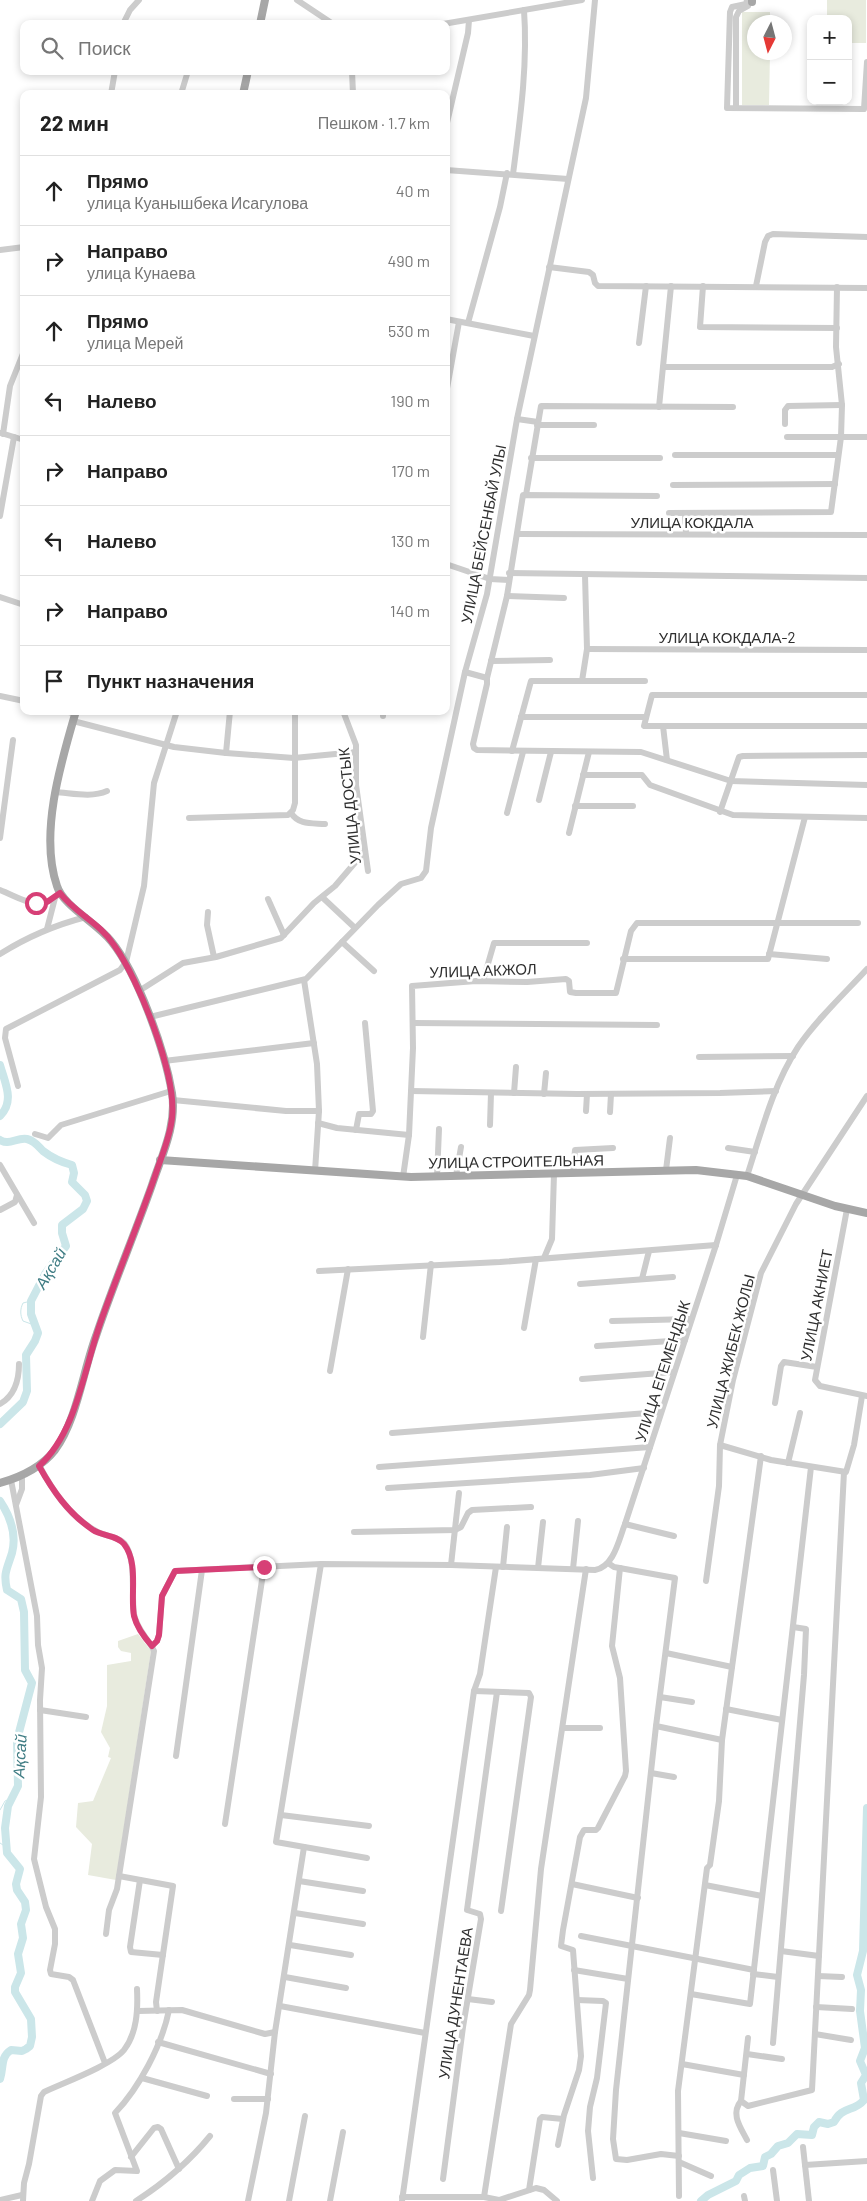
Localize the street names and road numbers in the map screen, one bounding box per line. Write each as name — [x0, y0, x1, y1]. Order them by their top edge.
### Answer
street label: УЛИЦА БЕЙСЕНБАЙ УЛЫ — [457, 443, 509, 625]
street label: УЛИЦА КОКДАЛА — [630, 513, 754, 531]
street label: УЛИЦА КОКДАЛА-2 — [658, 628, 796, 646]
street label: УЛИЦА ДОСТЫК — [334, 747, 364, 865]
street label: УЛИЦА АКЖОЛ — [429, 959, 537, 981]
street label: УЛИЦА СТРОИТЕЛЬНАЯ — [428, 1150, 604, 1172]
street label: УЛИЦА АКНИЕТ — [796, 1248, 836, 1362]
street label: УЛИЦА ЖИБЕК ЖОЛЫ — [702, 1272, 758, 1430]
street label: УЛИЦА ЕГЕМЕНДЫК — [631, 1298, 693, 1444]
street label: УЛИЦА ДУНЕНТАЕВА — [434, 1926, 476, 2080]

